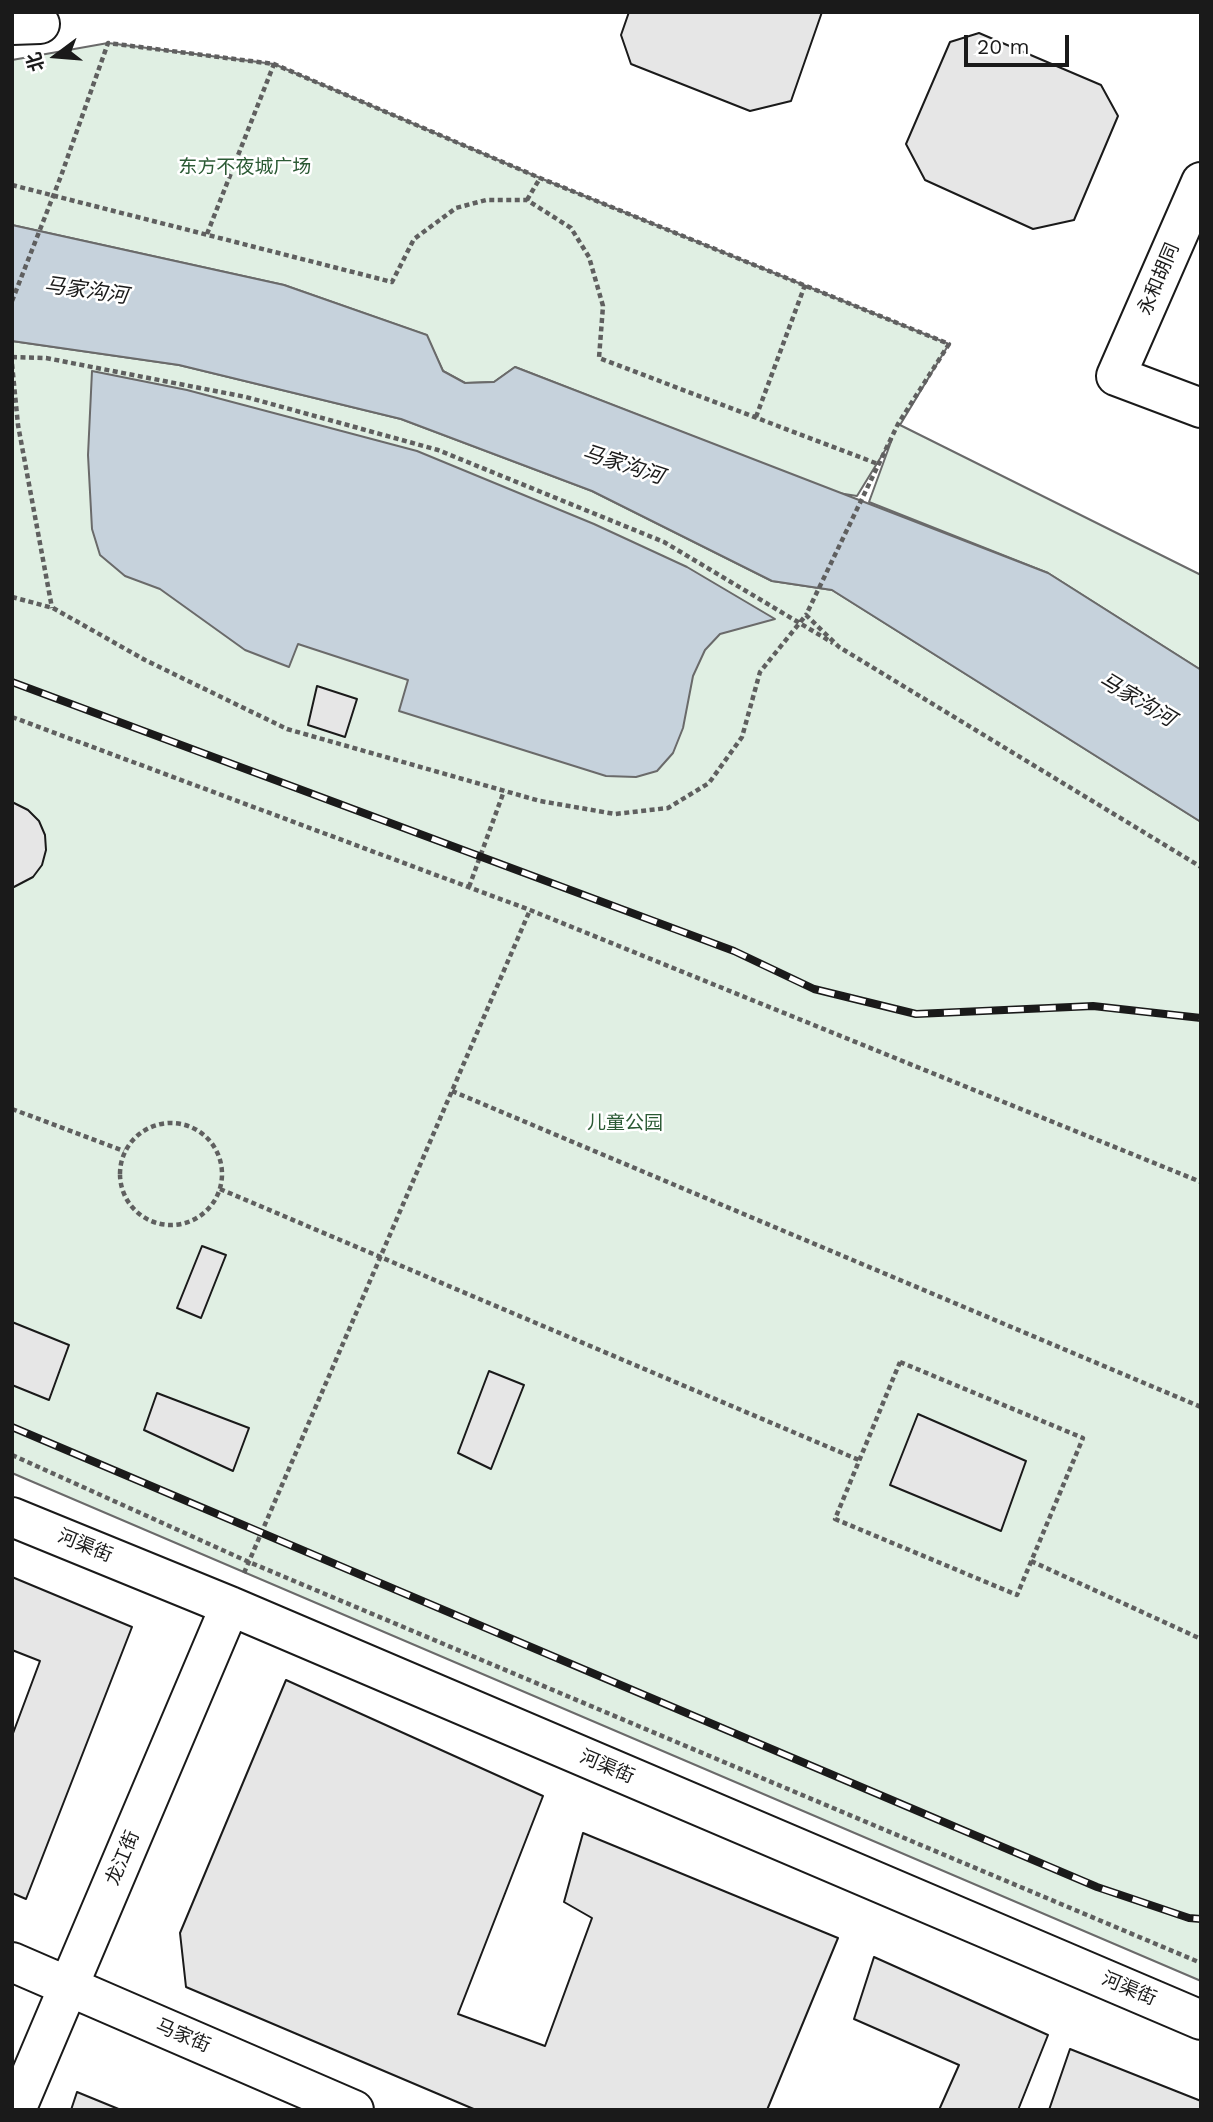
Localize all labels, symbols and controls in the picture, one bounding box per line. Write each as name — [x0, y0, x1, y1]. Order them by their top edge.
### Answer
north arrow — [21, 21, 91, 91]
scale bar — [968, 21, 1073, 65]
text: 20 m — [977, 34, 1029, 59]
text: 北 — [22, 50, 49, 74]
park label: 东方不夜城广场 — [179, 156, 311, 178]
street label: 永和胡同 — [1134, 240, 1184, 318]
water label: 马家沟河 — [43, 273, 129, 309]
water label: 马家沟河 — [579, 440, 667, 490]
water label: 马家沟河 — [1095, 668, 1179, 732]
park label: 儿童公园 — [587, 1112, 663, 1134]
street label: 河渠街 — [54, 1525, 116, 1567]
street label: 河渠街 — [576, 1745, 638, 1789]
street label: 龙江街 — [101, 1827, 145, 1889]
street label: 河渠街 — [1098, 1967, 1160, 2011]
street label: 马家街 — [152, 2014, 214, 2058]

